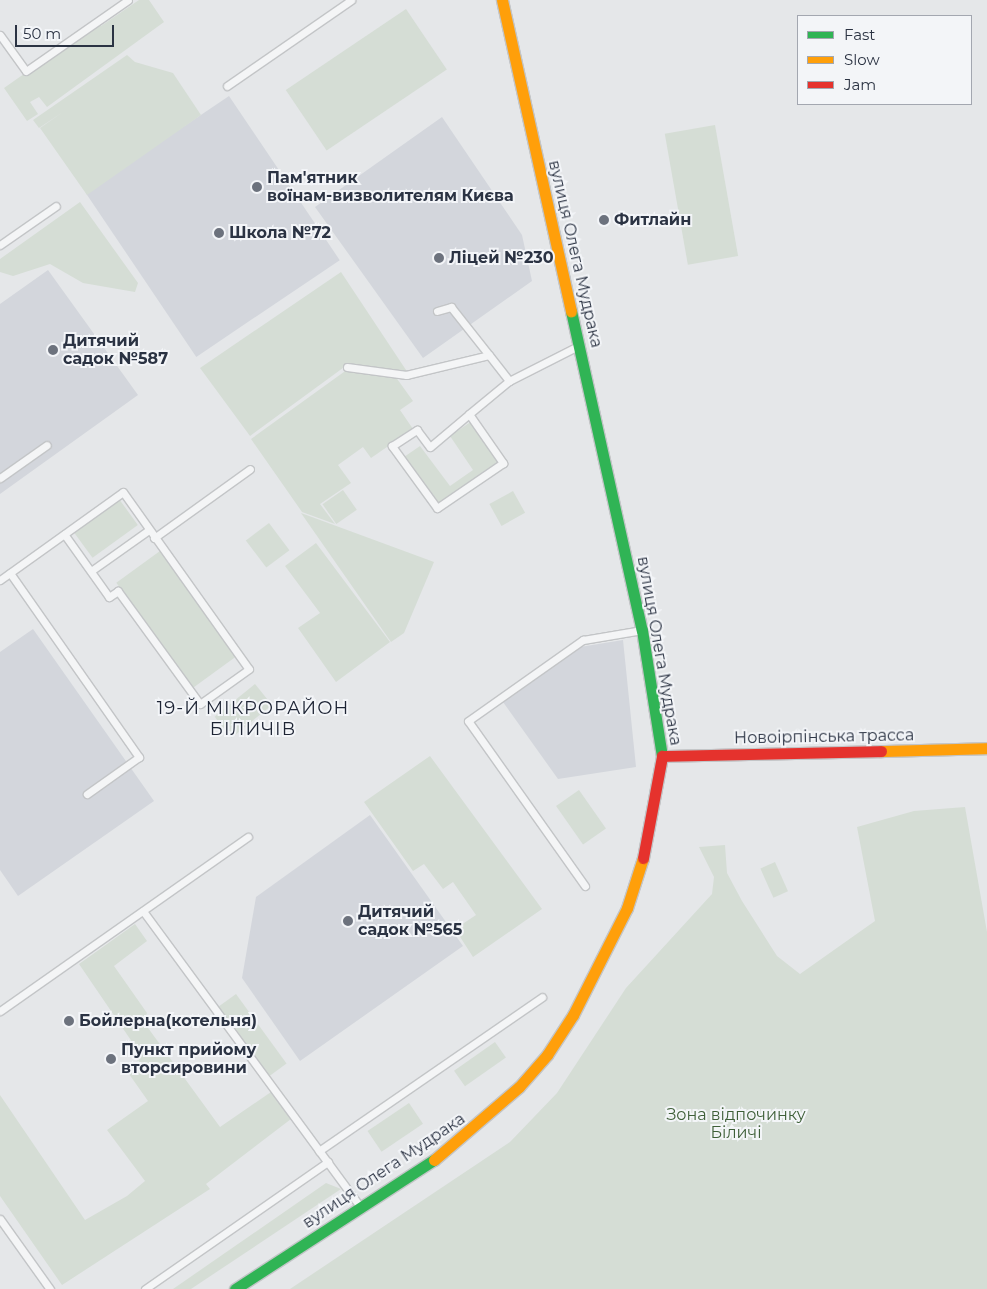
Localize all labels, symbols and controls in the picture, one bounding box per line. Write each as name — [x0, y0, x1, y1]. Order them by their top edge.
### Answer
scale bar — [18, 15, 116, 47]
legend — [797, 15, 972, 105]
text: 50 m — [23, 24, 61, 43]
text: Fast — [844, 25, 875, 44]
text: Slow — [844, 50, 880, 69]
text: Jam — [844, 75, 876, 94]
street label: вулиця Олега Мудрака — [544, 158, 606, 350]
place label: Пам'ятник воїнам-визволителям Києва — [267, 168, 514, 206]
marker: Пам'ятник воїнам-визволителям Києва — [251, 181, 263, 193]
place label: Фитлайн — [614, 210, 691, 230]
marker: Фитлайн — [598, 214, 610, 226]
place label: Школа №72 — [229, 223, 331, 243]
marker: Школа №72 — [213, 227, 225, 239]
place label: Ліцей №230 — [449, 248, 554, 268]
marker: Ліцей №230 — [433, 252, 445, 264]
place label: Дитячий садок №587 — [63, 331, 168, 369]
marker: Дитячий садок №587 — [47, 344, 59, 356]
street label: вулиця Олега Мудрака — [633, 555, 685, 747]
district label: 19-Й МІКРОРАЙОН БІЛИЧІВ — [155, 698, 351, 741]
street label: Новоірпінська трасса — [734, 726, 914, 748]
place label: Дитячий садок №565 — [358, 902, 462, 940]
marker: Дитячий садок №565 — [342, 915, 354, 927]
place label: Бойлерна(котельня) — [79, 1011, 257, 1031]
marker: Бойлерна(котельня) — [63, 1015, 75, 1027]
place label: Пункт прийому вторсировини — [121, 1040, 256, 1078]
marker: Пункт прийому вторсировини — [105, 1053, 117, 1065]
park label: Зона відпочинку Біличі — [666, 1105, 806, 1143]
street label: вулиця Олега Мудрака — [299, 1109, 469, 1233]

